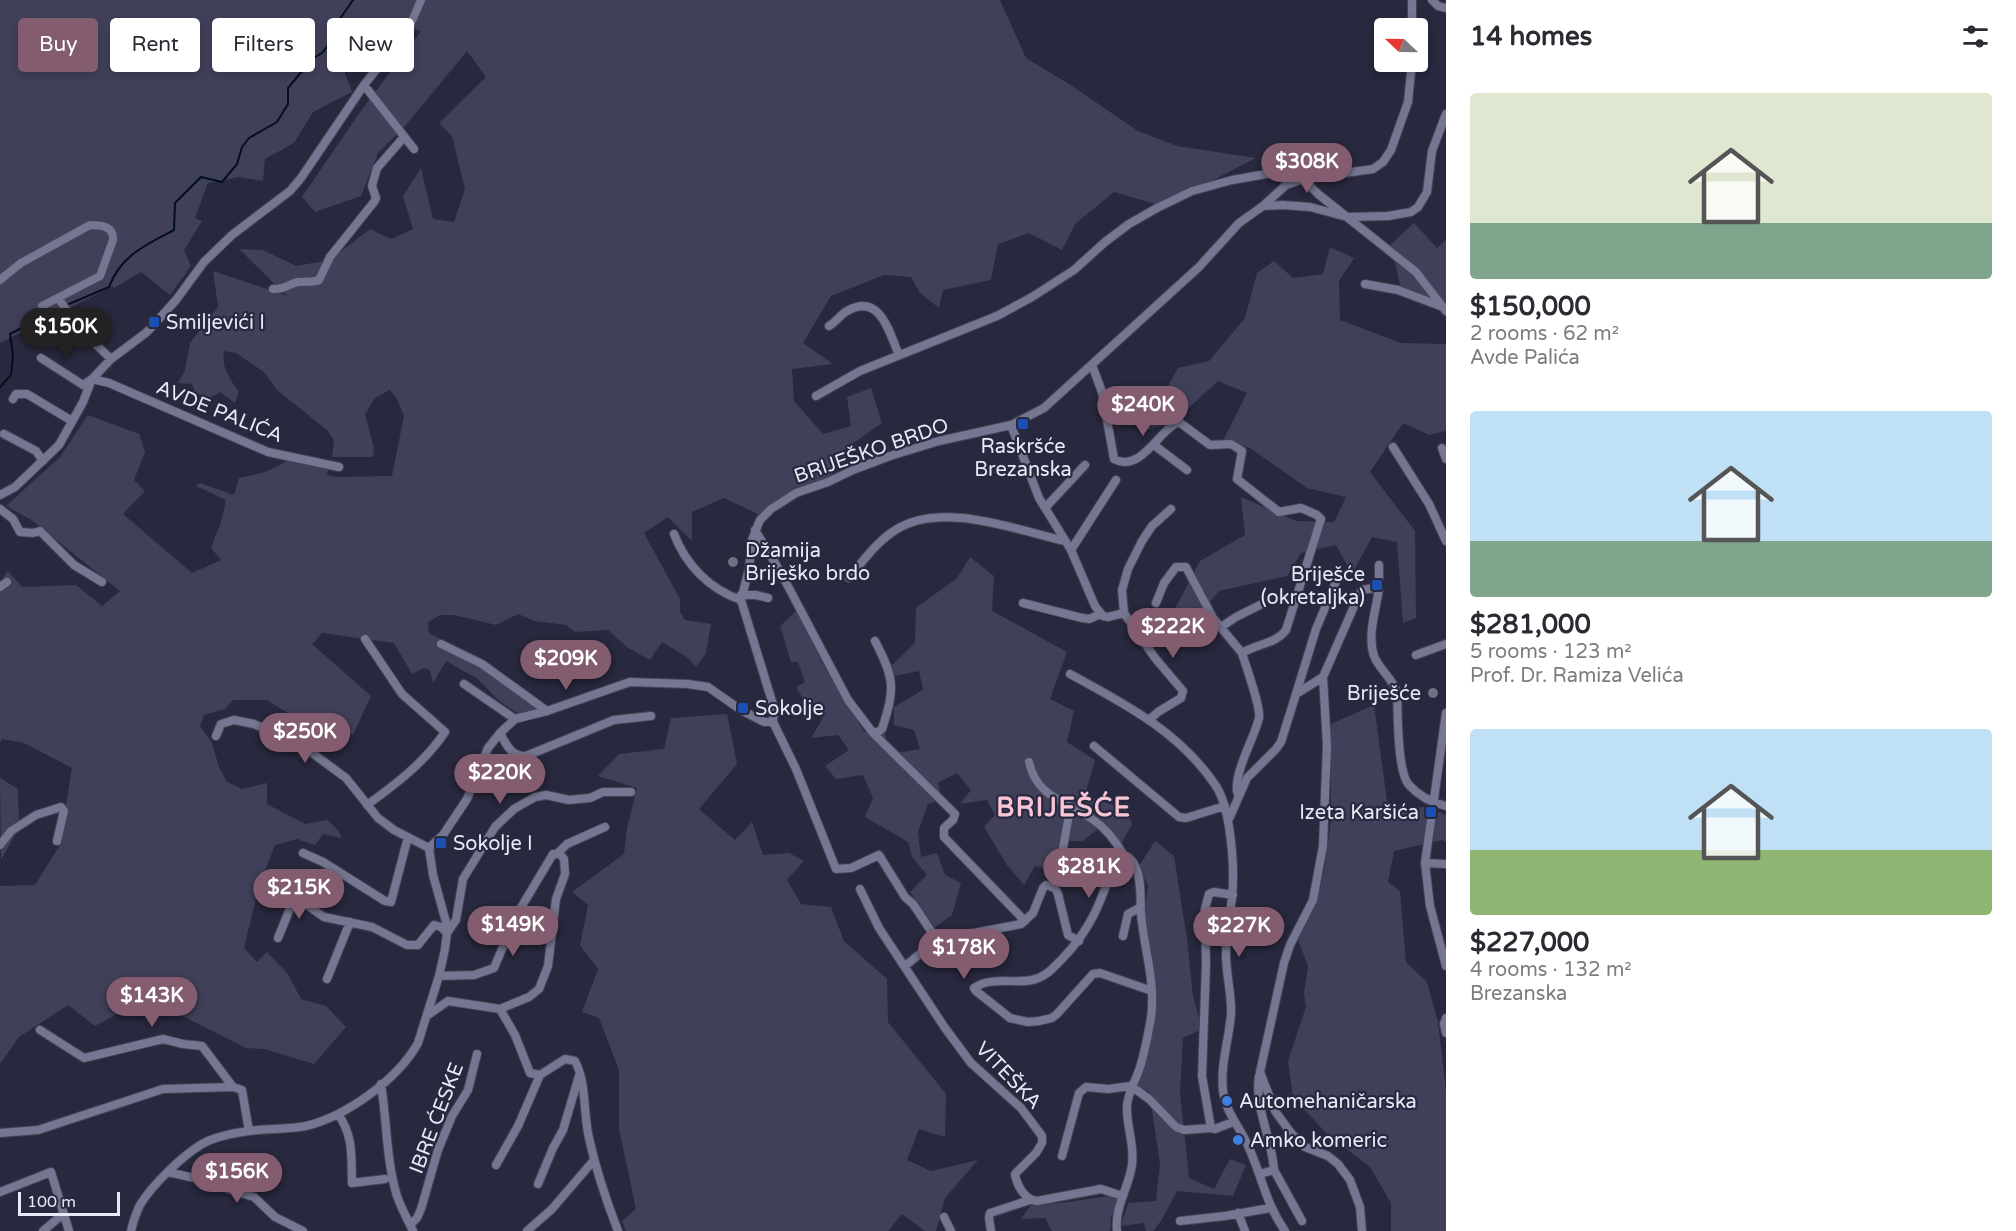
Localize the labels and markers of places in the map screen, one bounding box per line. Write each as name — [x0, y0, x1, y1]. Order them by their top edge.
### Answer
pin: $308K — [1265, 143, 1349, 194]
pin: $150K — [24, 308, 108, 359]
place label: Smiljevići I — [166, 311, 265, 335]
marker: Smiljevići I — [147, 315, 161, 329]
pin: $240K — [1101, 386, 1185, 437]
marker: Raskršće Brezanska — [1016, 417, 1030, 431]
place label: Raskršće Brezanska — [974, 435, 1072, 482]
place label: Džamija Briješko brdo — [745, 539, 870, 586]
marker: Džamija Briješko brdo — [726, 555, 740, 569]
place label: Briješće (okretaljka) — [1261, 563, 1365, 610]
marker: Briješće (okretaljka) — [1370, 578, 1384, 592]
pin: $222K — [1131, 608, 1215, 659]
pin: $209K — [524, 640, 608, 691]
place label: Briješće — [1347, 682, 1421, 706]
marker: Briješće — [1426, 686, 1440, 700]
place label: Sokolje — [755, 697, 824, 721]
marker: Sokolje — [736, 701, 750, 715]
pin: $250K — [263, 713, 347, 764]
pin: $220K — [458, 754, 542, 805]
place label: Izeta Karšića — [1299, 801, 1419, 825]
marker: Izeta Karšića — [1424, 805, 1438, 819]
place label: Sokolje I — [453, 832, 533, 856]
marker: Sokolje I — [434, 836, 448, 850]
pin: $281K — [1047, 848, 1131, 899]
pin: $215K — [257, 869, 341, 920]
pin: $149K — [471, 906, 555, 957]
pin: $227K — [1197, 907, 1281, 958]
pin: $178K — [922, 929, 1006, 980]
pin: $143K — [110, 977, 194, 1028]
place label: Automehaničarska — [1239, 1090, 1417, 1114]
marker: Automehaničarska — [1220, 1094, 1234, 1108]
place label: Amko komeric — [1250, 1129, 1387, 1153]
marker: Amko komeric — [1231, 1133, 1245, 1147]
pin: $156K — [195, 1153, 279, 1204]

